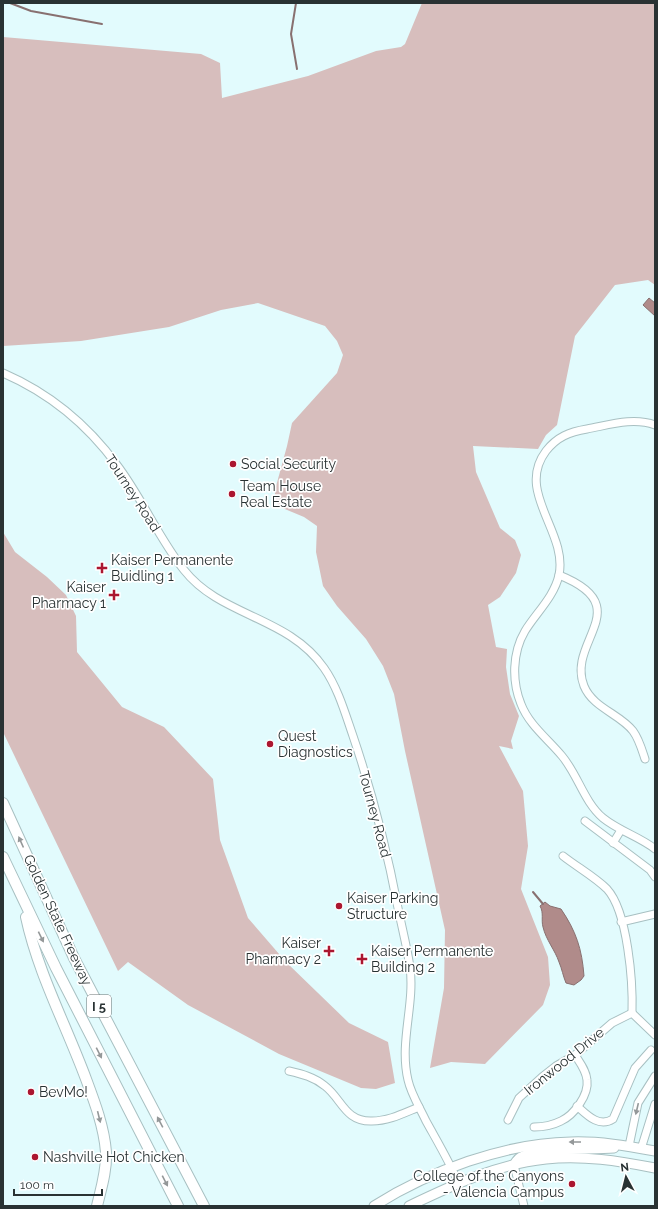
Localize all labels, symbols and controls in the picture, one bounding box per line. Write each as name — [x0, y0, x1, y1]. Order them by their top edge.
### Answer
street label: Tourney Road — [102, 451, 164, 535]
place label: Social Security — [241, 456, 337, 472]
marker: Social Security — [228, 459, 238, 469]
place label: Team House Real Estate — [240, 478, 321, 510]
marker: Team House Real Estate — [227, 489, 237, 499]
place label: Kaiser Permanente Buidling 1 — [111, 552, 233, 584]
marker: Kaiser Permanente Buidling 1 — [96, 562, 108, 574]
place label: Kaiser Pharmacy 1 — [32, 579, 106, 611]
marker: Kaiser Pharmacy 1 — [109, 590, 119, 600]
place label: Quest Diagnostics — [278, 728, 353, 760]
marker: Quest Diagnostics — [265, 739, 275, 749]
street label: Tourney Road — [356, 769, 394, 859]
one-way arrow — [18, 837, 24, 848]
street label: Golden State Freeway — [21, 852, 96, 988]
place label: Kaiser Parking Structure — [347, 890, 438, 922]
marker: Kaiser Parking Structure — [334, 901, 344, 911]
one-way arrow — [38, 932, 44, 943]
place label: Kaiser Pharmacy 2 — [245, 935, 321, 967]
place label: Kaiser Permanente Building 2 — [371, 943, 493, 975]
marker: Kaiser Pharmacy 2 — [324, 946, 334, 956]
marker: Kaiser Permanente Building 2 — [356, 953, 368, 965]
road number: I 5 — [87, 995, 111, 1017]
street label: Ironwood Drive — [521, 1024, 607, 1098]
one-way arrow — [96, 1048, 103, 1059]
place label: BevMo! — [39, 1084, 88, 1100]
marker: BevMo! — [26, 1087, 36, 1097]
one-way arrow — [634, 1104, 640, 1116]
one-way arrow — [97, 1110, 103, 1123]
one-way arrow — [157, 1116, 163, 1127]
one-way arrow — [568, 1139, 581, 1145]
place label: Nashville Hot Chicken — [43, 1149, 185, 1165]
marker: Nashville Hot Chicken — [30, 1152, 40, 1162]
north arrow — [606, 1157, 646, 1197]
text: N — [620, 1161, 630, 1175]
place label: College of the Canyons - Valencia Campus — [413, 1168, 564, 1200]
scale bar — [14, 1171, 102, 1197]
one-way arrow — [162, 1176, 169, 1187]
text: 100 m — [20, 1178, 54, 1192]
marker: College of the Canyons - Valencia Campus — [567, 1179, 577, 1189]

